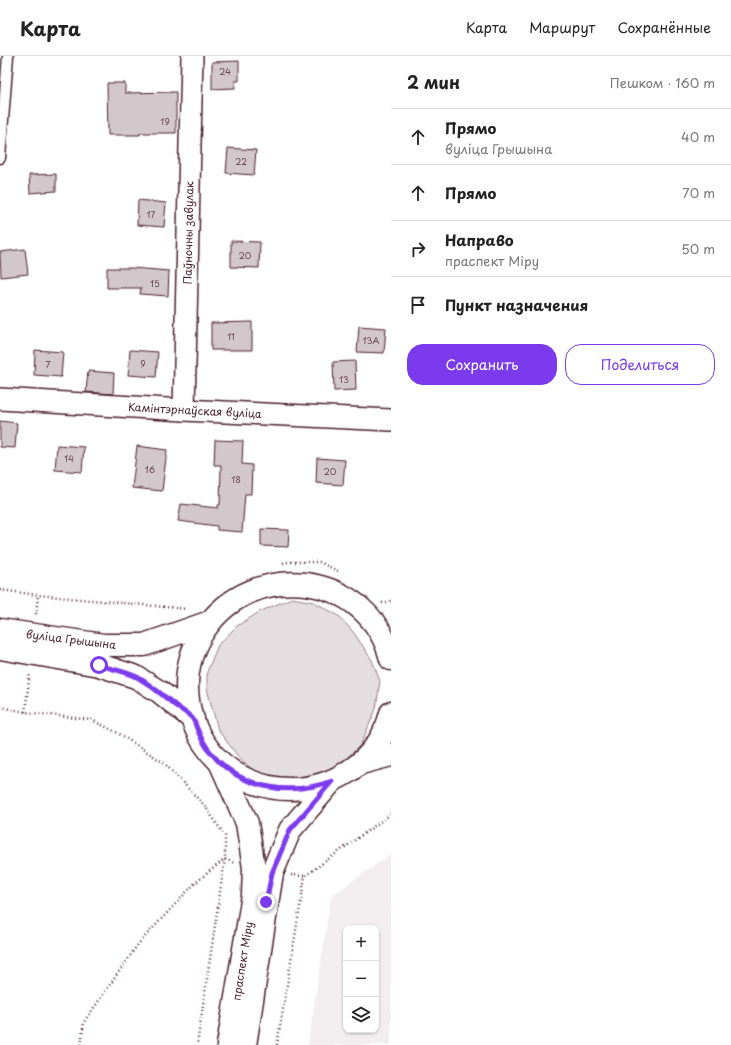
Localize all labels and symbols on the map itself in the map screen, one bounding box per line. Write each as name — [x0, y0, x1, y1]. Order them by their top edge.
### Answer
house number: 24 — [219, 64, 231, 78]
house number: 19 — [160, 114, 170, 128]
house number: 22 — [235, 154, 247, 168]
street label: Паўночны завулак — [179, 181, 197, 285]
house number: 17 — [147, 207, 156, 221]
house number: 20 — [239, 248, 252, 262]
house number: 15 — [150, 276, 160, 290]
house number: 11 — [227, 329, 235, 343]
house number: 13А — [363, 333, 380, 347]
house number: 9 — [140, 356, 146, 370]
house number: 7 — [45, 357, 51, 371]
house number: 13 — [339, 372, 349, 386]
street label: Камінтэрнаўская вуліца — [128, 398, 263, 422]
house number: 14 — [64, 451, 74, 465]
house number: 16 — [145, 462, 155, 476]
house number: 20 — [324, 464, 337, 478]
house number: 18 — [231, 472, 241, 486]
street label: вуліца Грышына — [25, 625, 117, 653]
route start — [90, 656, 108, 674]
route end — [257, 893, 275, 911]
street label: праспект Міру — [227, 920, 257, 1002]

